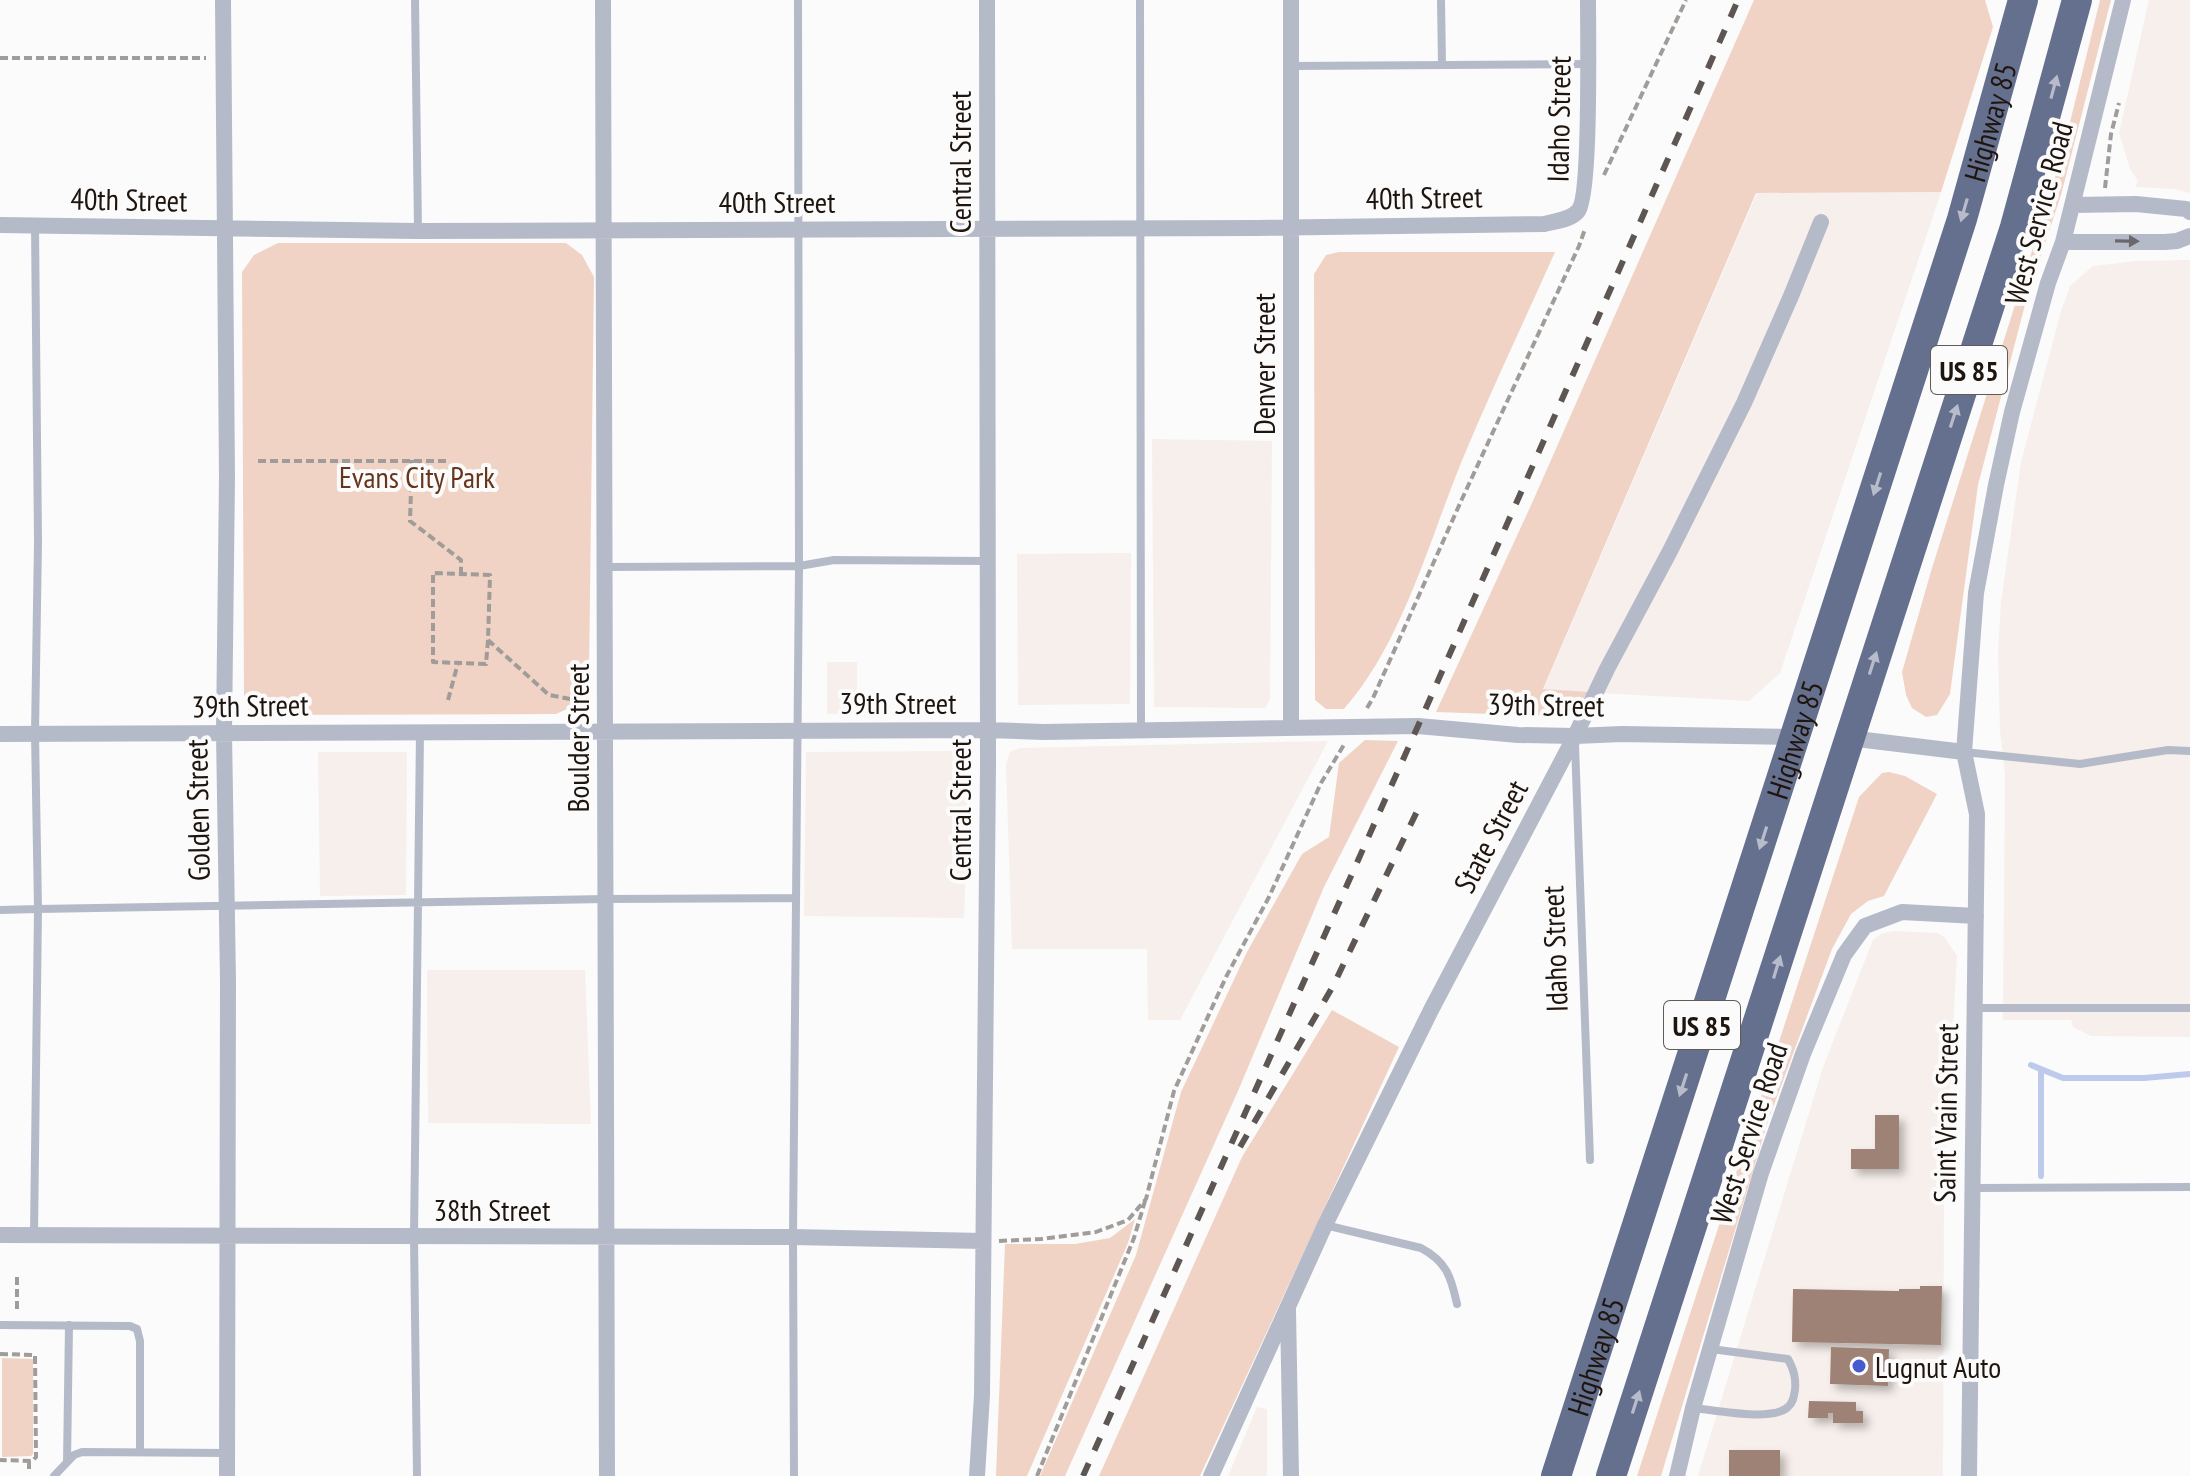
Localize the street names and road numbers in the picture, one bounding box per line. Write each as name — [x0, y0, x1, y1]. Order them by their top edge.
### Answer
street label: Idaho Street — [1537, 55, 1579, 183]
street label: Highway 85 — [1954, 58, 2024, 186]
street label: Central Street — [940, 90, 979, 233]
street label: West Service Road — [1995, 117, 2081, 309]
street label: 40th Street — [1365, 176, 1484, 218]
street label: 40th Street — [70, 178, 189, 220]
street label: 40th Street — [719, 182, 836, 221]
street label: Denver Street — [1244, 292, 1283, 435]
road number: US 85 — [1931, 346, 2007, 394]
street label: Boulder Street — [558, 663, 597, 813]
street label: Highway 85 — [1757, 675, 1831, 804]
street label: 39th Street — [840, 683, 957, 722]
street label: 39th Street — [1487, 683, 1606, 725]
street label: 39th Street — [191, 684, 310, 726]
street label: Golden Street — [176, 738, 218, 881]
street label: Central Street — [940, 738, 979, 881]
street label: State Street — [1444, 772, 1536, 899]
street label: Idaho Street — [1532, 884, 1576, 1013]
road number: US 85 — [1664, 1001, 1740, 1049]
street label: Saint Vrain Street — [1924, 1022, 1966, 1203]
street label: West Service Road — [1700, 1038, 1796, 1228]
street label: 38th Street — [434, 1190, 551, 1229]
street label: Highway 85 — [1557, 1292, 1632, 1420]

